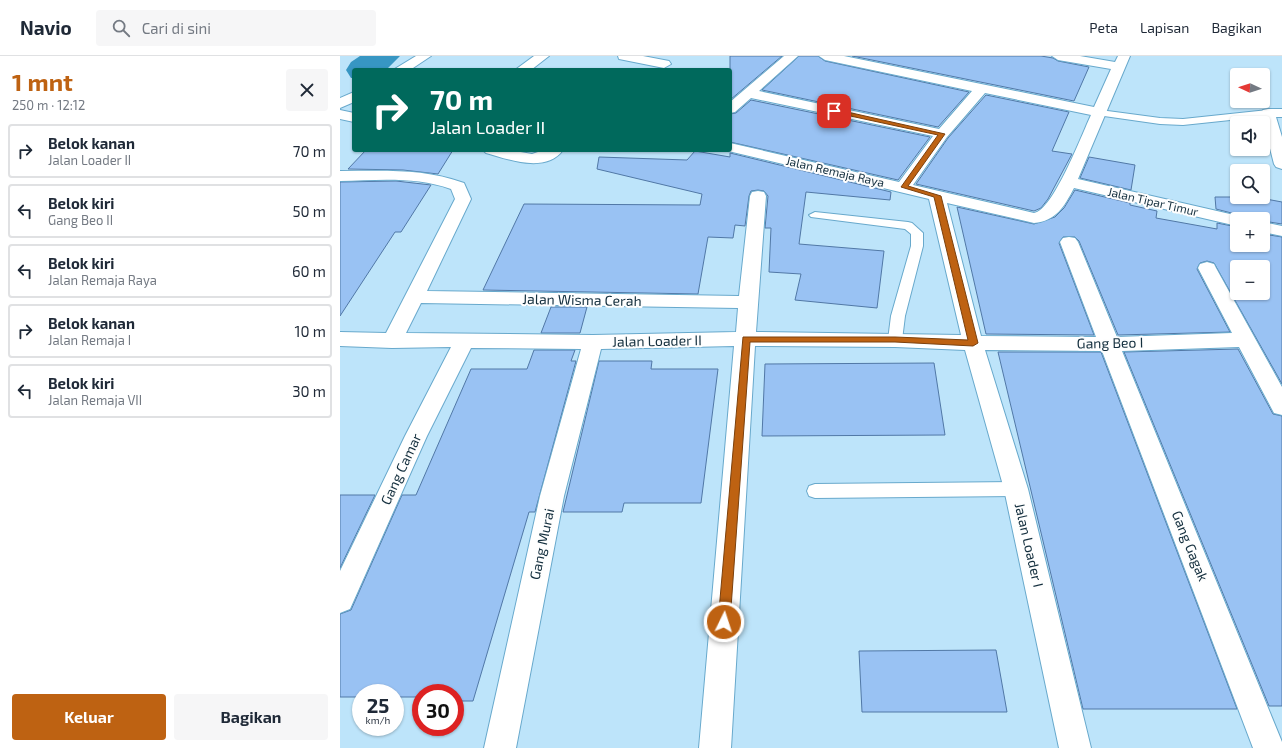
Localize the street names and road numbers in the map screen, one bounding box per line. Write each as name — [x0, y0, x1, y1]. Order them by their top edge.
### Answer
street label: Jalan Remaja Raya — [784, 153, 886, 190]
street label: Jalan Tipar Timur — [1106, 184, 1200, 218]
street label: Jalan Wisma Cerah — [522, 290, 642, 309]
street label: Jalan Loader II — [612, 331, 702, 350]
street label: Gang Beo I — [1077, 333, 1143, 352]
street label: Gang Camar — [377, 430, 425, 507]
street label: Jalan Loader I — [1012, 501, 1047, 589]
street label: Gang Murai — [526, 507, 557, 581]
street label: Gang Gagak — [1169, 508, 1212, 584]

